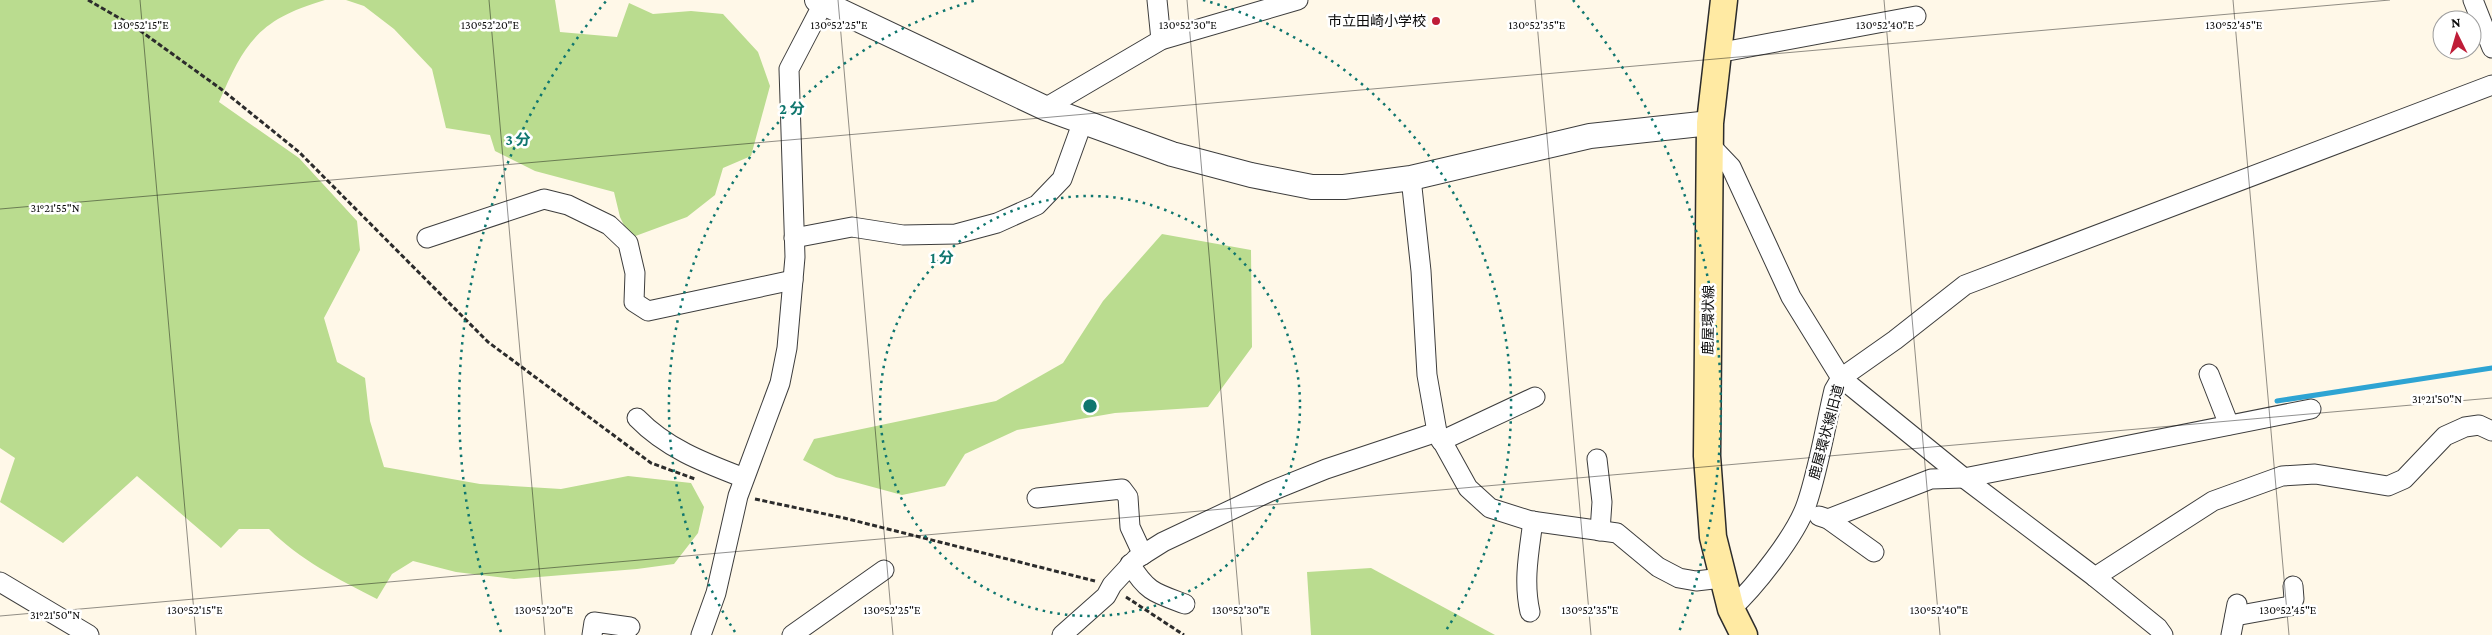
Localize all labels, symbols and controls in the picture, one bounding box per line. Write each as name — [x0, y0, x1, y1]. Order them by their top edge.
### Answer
north arrow — [2432, 10, 2482, 60]
place label: 市立田崎小学校 — [1328, 13, 1426, 29]
text: N — [2450, 14, 2462, 30]
marker: 市立田崎小学校 — [1430, 15, 1442, 27]
text: 130°52'15"E — [113, 18, 169, 32]
text: 130°52'20"E — [461, 18, 520, 32]
text: 130°52'25"E — [810, 18, 868, 32]
text: 130°52'30"E — [1159, 18, 1217, 32]
text: 130°52'35"E — [1509, 18, 1566, 32]
text: 130°52'40"E — [1856, 18, 1914, 32]
text: 130°52'45"E — [2206, 18, 2263, 32]
text: 2 分 — [779, 101, 805, 117]
text: 3 分 — [505, 132, 531, 148]
text: 31°21'55"N — [30, 201, 80, 215]
text: 1 分 — [930, 250, 954, 266]
street label: 鹿屋環状線 — [1699, 285, 1717, 355]
street label: 鹿屋環状線旧道 — [1806, 383, 1846, 481]
text: 31°21'50"N — [2412, 392, 2462, 406]
centre of rings — [1081, 397, 1099, 415]
text: 130°52'15"E — [167, 603, 223, 617]
text: 130°52'20"E — [515, 603, 574, 617]
text: 130°52'25"E — [863, 603, 921, 617]
text: 130°52'30"E — [1212, 603, 1270, 617]
text: 130°52'35"E — [1562, 603, 1619, 617]
text: 130°52'40"E — [1910, 603, 1968, 617]
text: 130°52'45"E — [2260, 603, 2317, 617]
text: 31°21'50"N — [30, 608, 80, 622]

